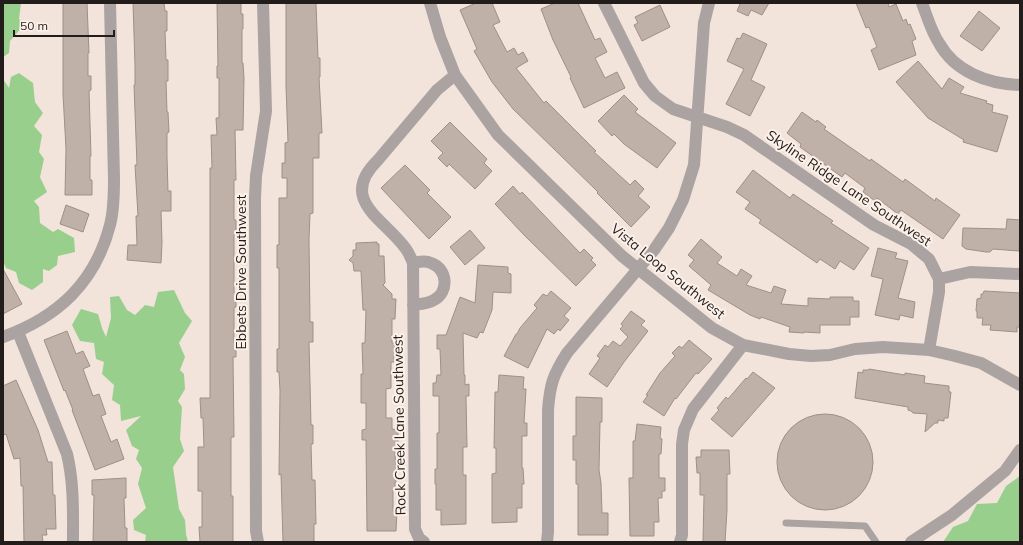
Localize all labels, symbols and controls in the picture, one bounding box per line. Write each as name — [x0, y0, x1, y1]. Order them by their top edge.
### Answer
scale bar — [14, 12, 114, 38]
text: 50 m — [20, 18, 48, 33]
street label: Skyline Ridge Lane Southwest — [763, 126, 935, 250]
street label: Ebbets Drive Southwest — [232, 194, 250, 349]
street label: Vista Loop Southwest — [607, 219, 729, 323]
street label: Rock Creek Lane Southwest — [388, 334, 410, 516]

